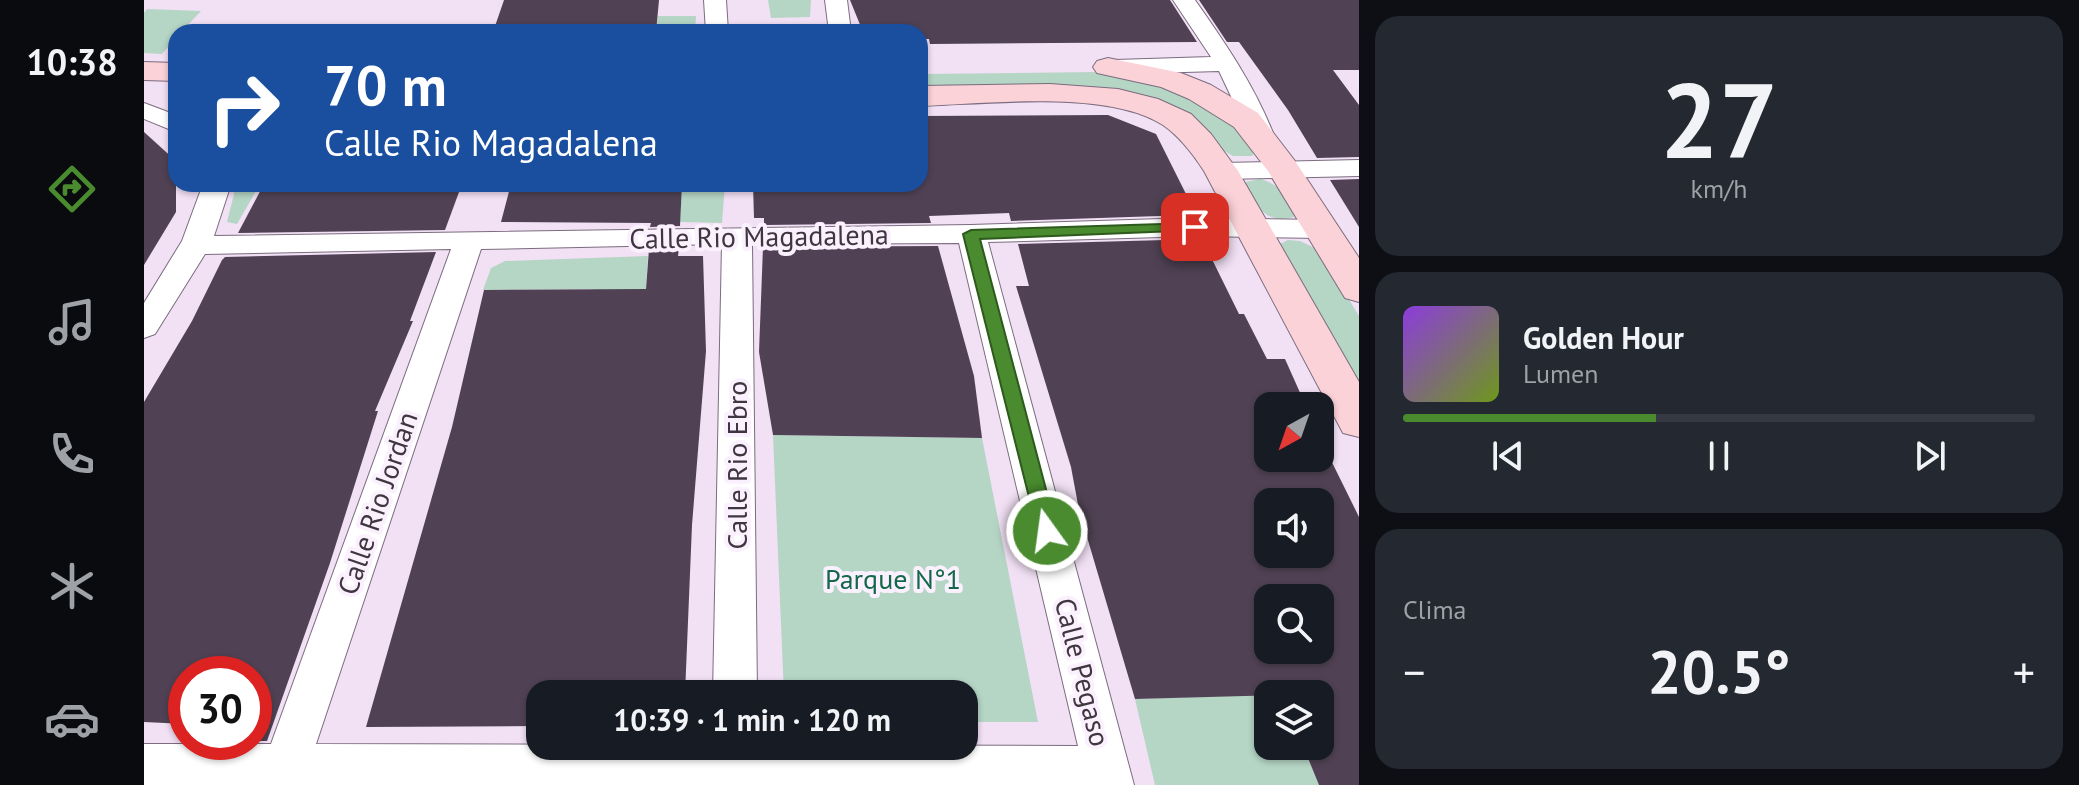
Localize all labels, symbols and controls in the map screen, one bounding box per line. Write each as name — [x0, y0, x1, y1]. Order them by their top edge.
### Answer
text: 10:38 — [26, 38, 118, 85]
text: 70 m — [324, 49, 447, 121]
text: 27 — [1660, 52, 1778, 187]
icon: right — [192, 56, 296, 160]
text: Calle Rio Magadalena — [324, 119, 658, 166]
icon: directions — [44, 161, 100, 217]
text: km/h — [1691, 172, 1748, 205]
pin — [1161, 193, 1229, 261]
icon: arrive — [1173, 205, 1217, 249]
street label: Calle Rio Magadalena — [629, 215, 889, 257]
icon: music — [44, 294, 100, 350]
text: Golden Hour — [1523, 318, 1684, 357]
text: Lumen — [1523, 357, 1598, 390]
street label: Calle Rio Ebro — [718, 381, 755, 549]
north arrow — [1254, 392, 1334, 472]
map controls — [1254, 392, 1334, 760]
street label: Calle Rio Jordan — [328, 407, 426, 599]
icon: phone — [44, 426, 100, 482]
icon: previous — [1486, 434, 1530, 478]
icon: pause — [1697, 434, 1741, 478]
icon: next — [1908, 434, 1952, 478]
button: sound — [1254, 488, 1334, 568]
position arrow — [1005, 489, 1089, 573]
icon: climate — [44, 558, 100, 614]
park label: Parque N°1 — [825, 560, 961, 597]
button: search — [1254, 584, 1334, 664]
text: Clima — [1403, 593, 1466, 626]
street label: Calle Pegaso — [1047, 594, 1119, 750]
text: 20.5° — [1647, 632, 1791, 710]
text: − — [1403, 643, 1425, 700]
text: + — [2013, 643, 2035, 700]
speed limit sign: 30 — [168, 656, 272, 760]
button: layers — [1254, 680, 1334, 760]
icon: car — [44, 691, 100, 747]
text: 10:39 · 1 min · 120 m — [613, 700, 891, 739]

